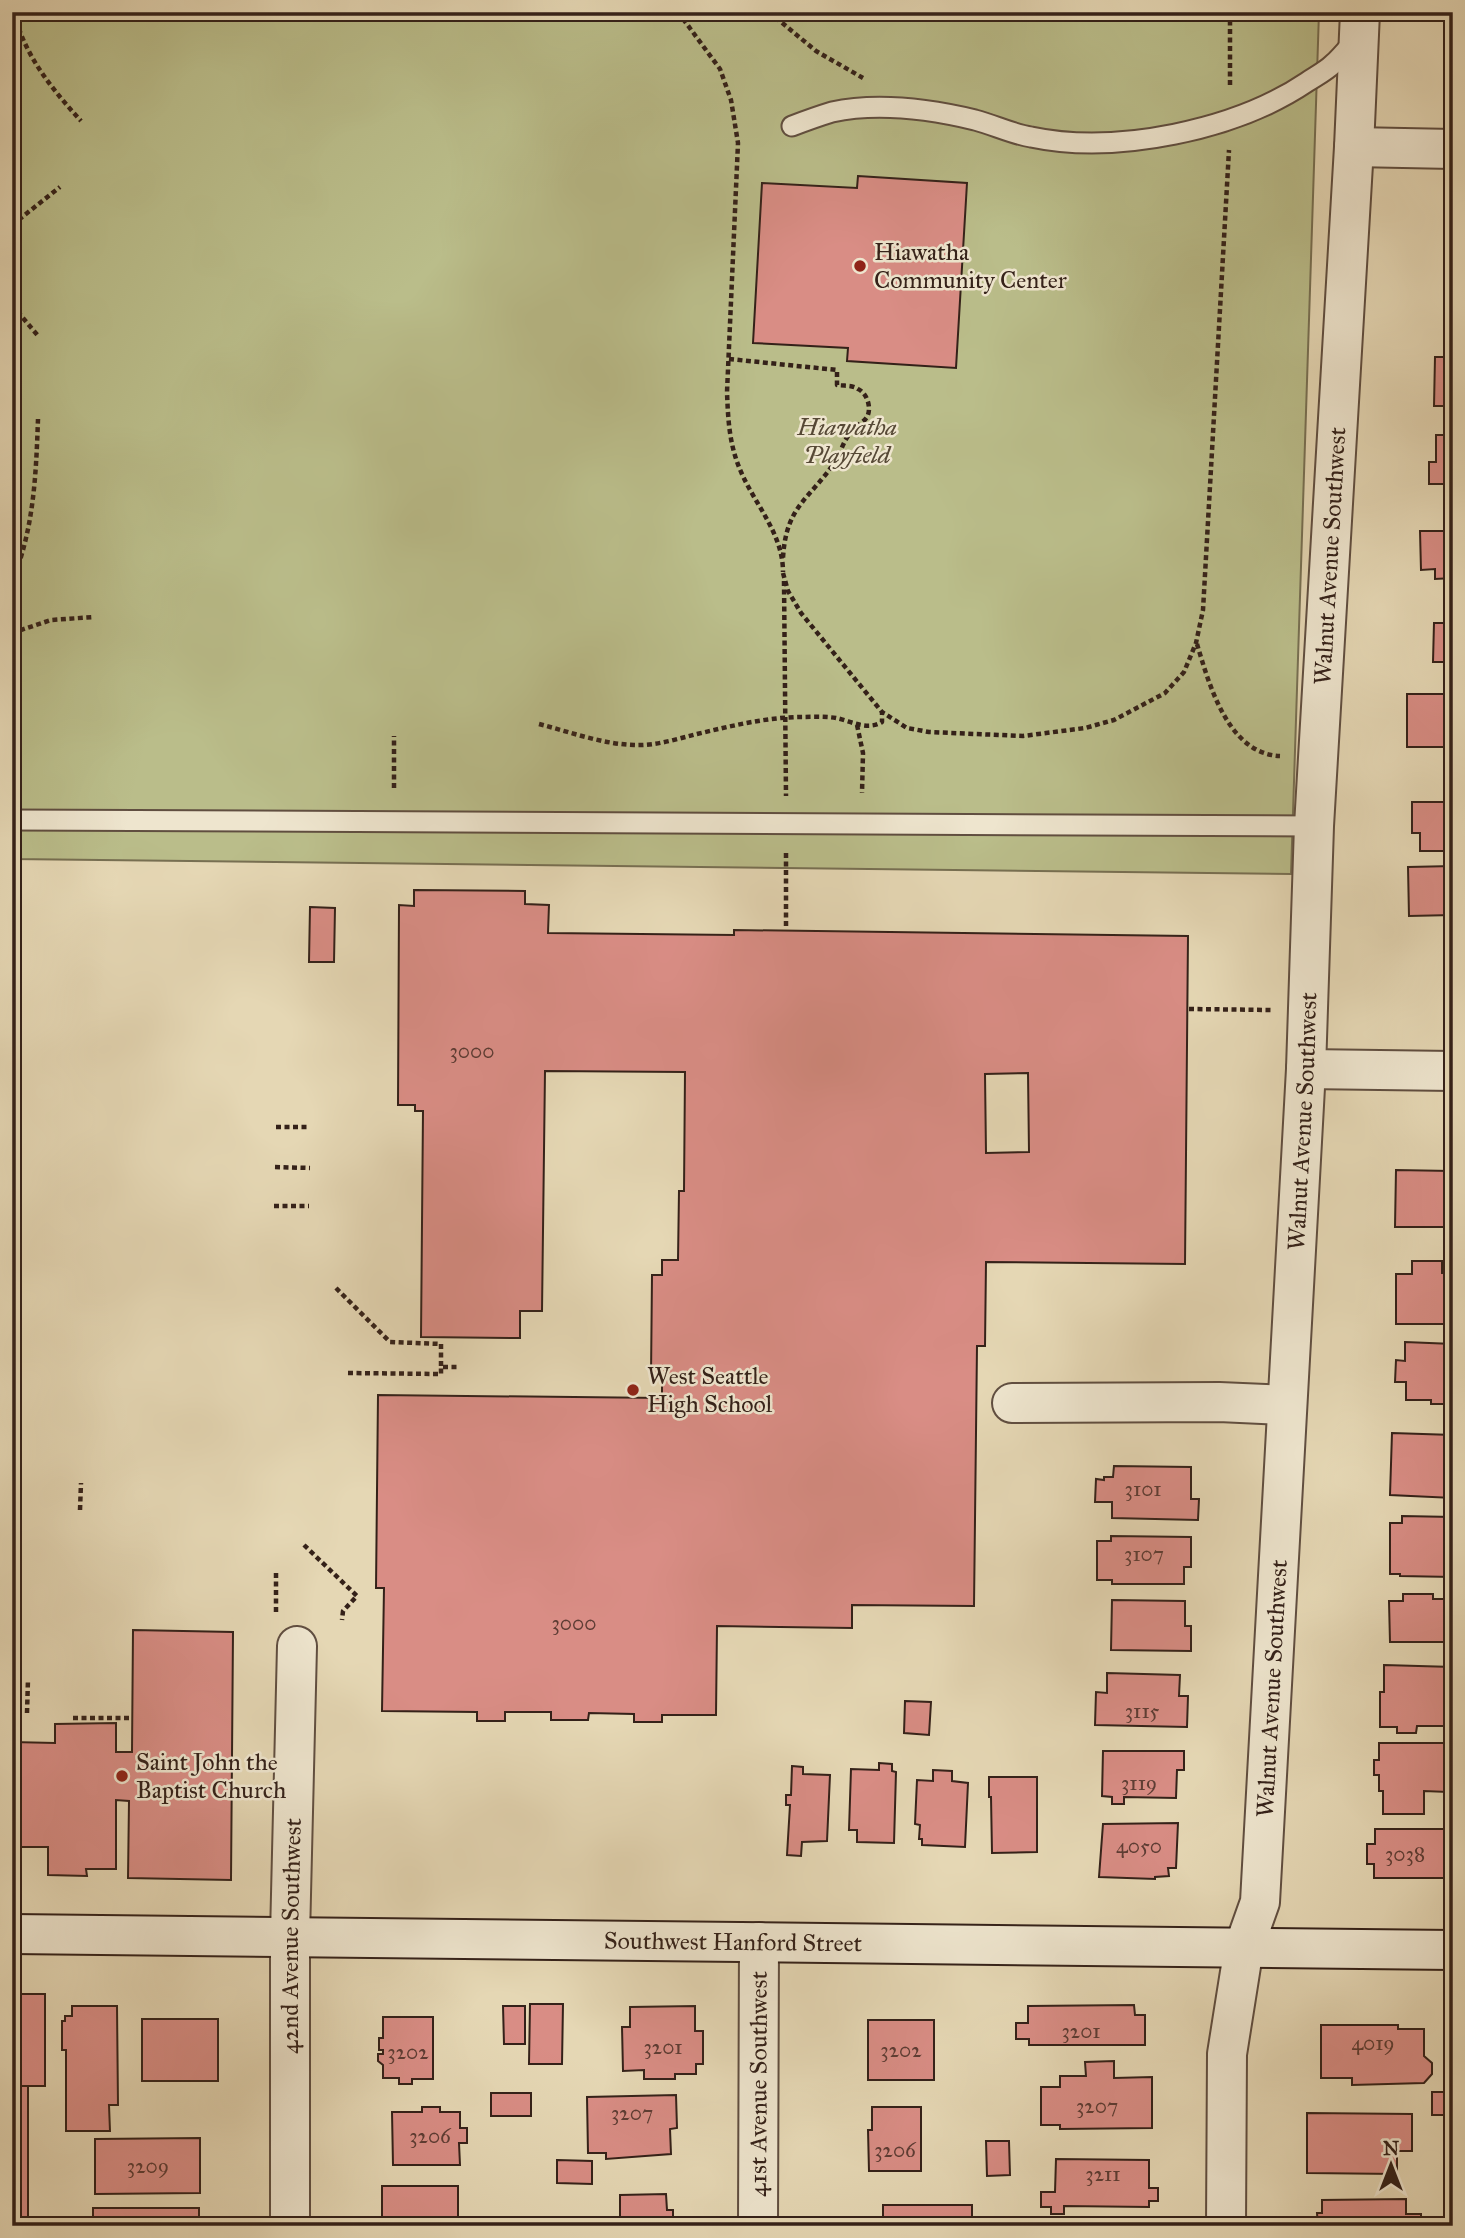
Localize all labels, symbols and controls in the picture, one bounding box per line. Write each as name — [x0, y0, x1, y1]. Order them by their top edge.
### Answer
place label: Hiawatha Community Center — [874, 237, 1067, 295]
marker: Hiawatha Community Center — [852, 258, 868, 274]
park label: Hiawatha Playfield — [796, 412, 897, 470]
street label: Walnut Avenue Southwest — [1307, 426, 1353, 686]
street label: Walnut Avenue Southwest — [1281, 991, 1324, 1251]
house number: 3000 — [449, 1038, 495, 1064]
place label: West Seattle High School — [647, 1361, 773, 1419]
marker: West Seattle High School — [625, 1382, 641, 1398]
house number: 3101 — [1125, 1476, 1161, 1502]
house number: 3107 — [1124, 1541, 1164, 1567]
street label: Walnut Avenue Southwest — [1250, 1558, 1294, 1818]
house number: 3000 — [551, 1610, 597, 1636]
house number: 3115 — [1125, 1698, 1160, 1724]
place label: Saint John the Baptist Church — [136, 1747, 286, 1805]
marker: Saint John the Baptist Church — [114, 1768, 130, 1784]
house number: 3119 — [1121, 1770, 1157, 1796]
street label: 42nd Avenue Southwest — [275, 1817, 308, 2054]
house number: 4050 — [1116, 1833, 1162, 1859]
house number: 3038 — [1385, 1841, 1425, 1867]
street label: Southwest Hanford Street — [604, 1926, 863, 1958]
street label: 41st Avenue Southwest — [743, 1971, 774, 2197]
house number: 3201 — [1061, 2018, 1101, 2044]
house number: 4019 — [1351, 2030, 1395, 2056]
house number: 3201 — [643, 2034, 683, 2060]
house number: 3202 — [880, 2037, 922, 2063]
house number: 3202 — [387, 2039, 429, 2065]
house number: 3207 — [1076, 2093, 1118, 2119]
house number: 3207 — [611, 2100, 653, 2126]
house number: 3206 — [409, 2123, 452, 2149]
north arrow — [1356, 2130, 1426, 2200]
house number: 3206 — [874, 2137, 917, 2163]
text: N — [1383, 2137, 1399, 2160]
house number: 3209 — [127, 2153, 169, 2179]
house number: 3211 — [1085, 2161, 1121, 2187]

